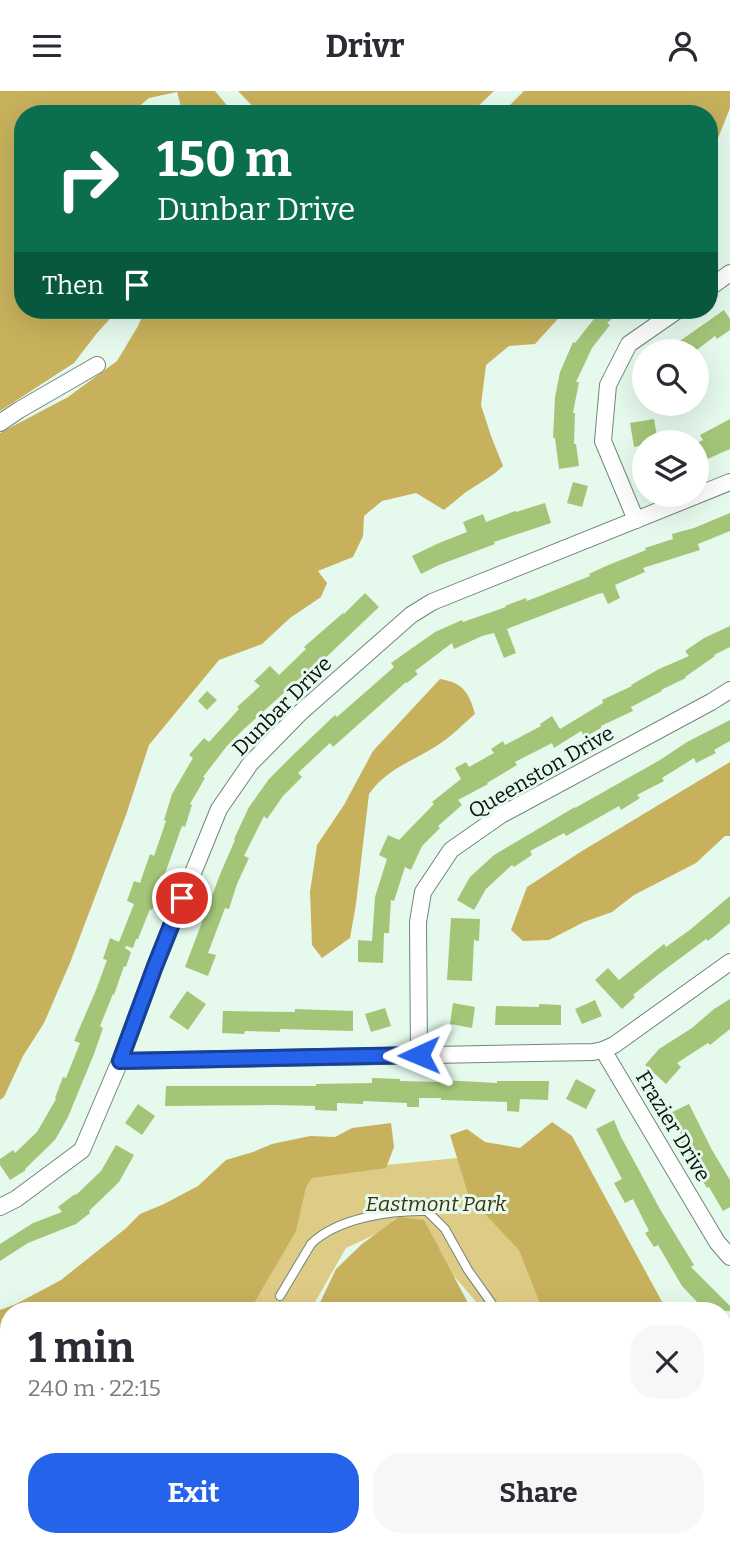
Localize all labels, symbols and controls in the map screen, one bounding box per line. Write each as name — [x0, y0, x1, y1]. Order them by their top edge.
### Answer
icon: menu — [28, 27, 66, 65]
text: Drivr — [325, 27, 405, 65]
icon: person — [664, 27, 702, 65]
text: 150 m — [157, 130, 292, 189]
icon: right — [42, 133, 133, 224]
text: Dunbar Drive — [157, 190, 355, 228]
icon: arrive — [118, 266, 156, 304]
text: Then — [42, 270, 104, 301]
map controls — [632, 339, 709, 507]
button: search — [632, 339, 709, 416]
button: layers — [632, 430, 709, 507]
street label: Dunbar Drive — [227, 651, 337, 761]
street label: Queenston Drive — [464, 720, 618, 824]
pin — [152, 868, 212, 928]
icon: arrive — [163, 879, 201, 917]
position arrow — [382, 1018, 456, 1092]
street label: Frazier Drive — [630, 1066, 716, 1186]
park label: Eastmont Park — [366, 1191, 507, 1217]
text: 1 min — [28, 1323, 134, 1373]
button: close — [630, 1325, 704, 1399]
text: 240 m · 22:15 — [28, 1374, 161, 1402]
button: Exit — [28, 1453, 359, 1533]
button: Share — [373, 1453, 704, 1533]

